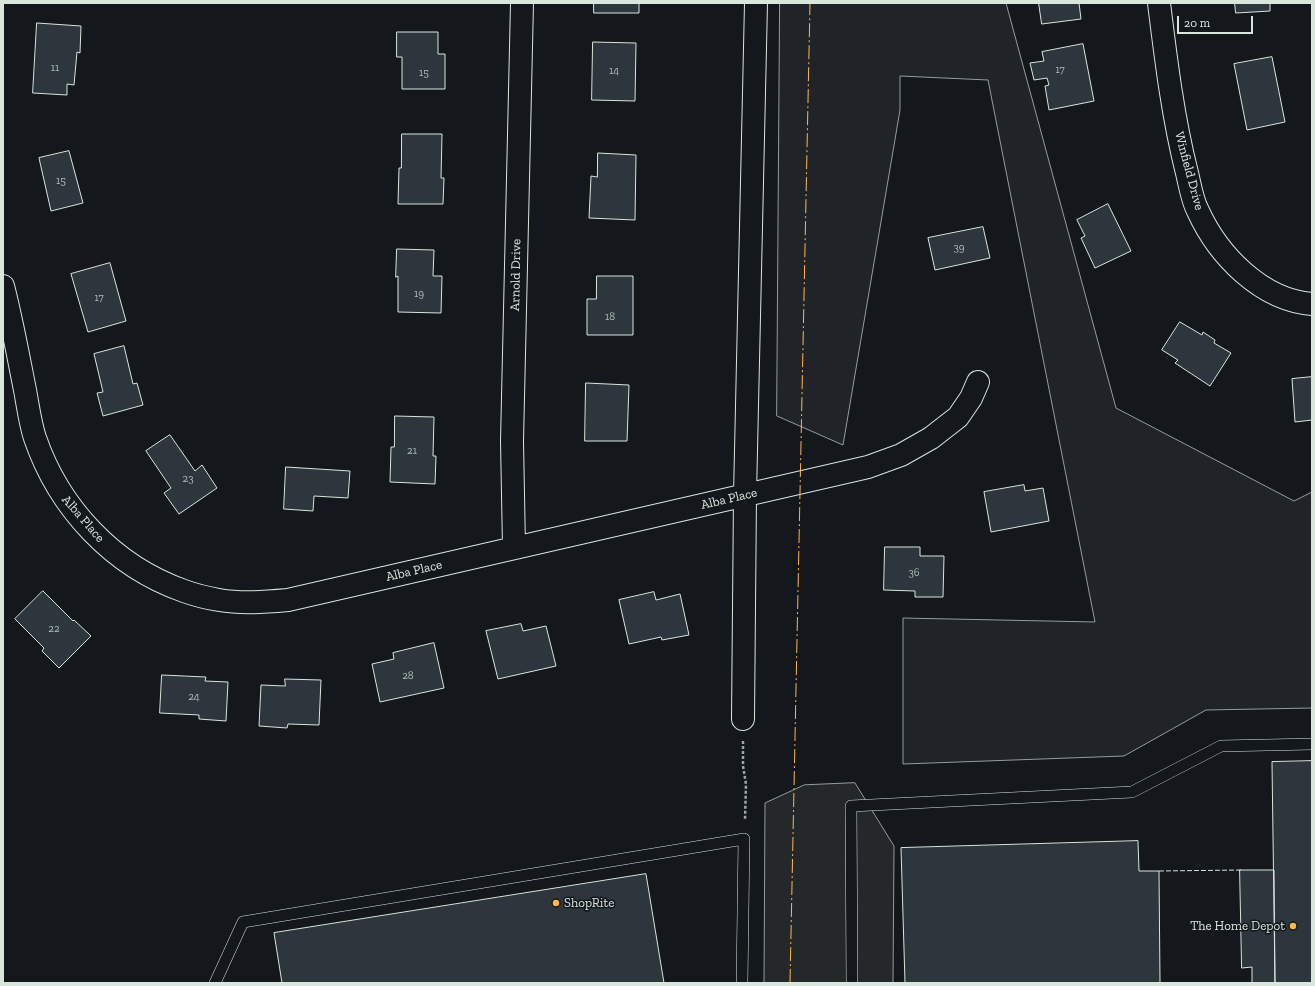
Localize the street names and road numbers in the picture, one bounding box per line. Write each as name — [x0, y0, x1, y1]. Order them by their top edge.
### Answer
street label: Winfield Drive — [1171, 130, 1207, 212]
street label: Arnold Drive — [508, 239, 524, 311]
street label: Alba Place — [699, 485, 759, 513]
street label: Alba Place — [58, 492, 108, 546]
street label: Alba Place — [384, 557, 444, 585]

